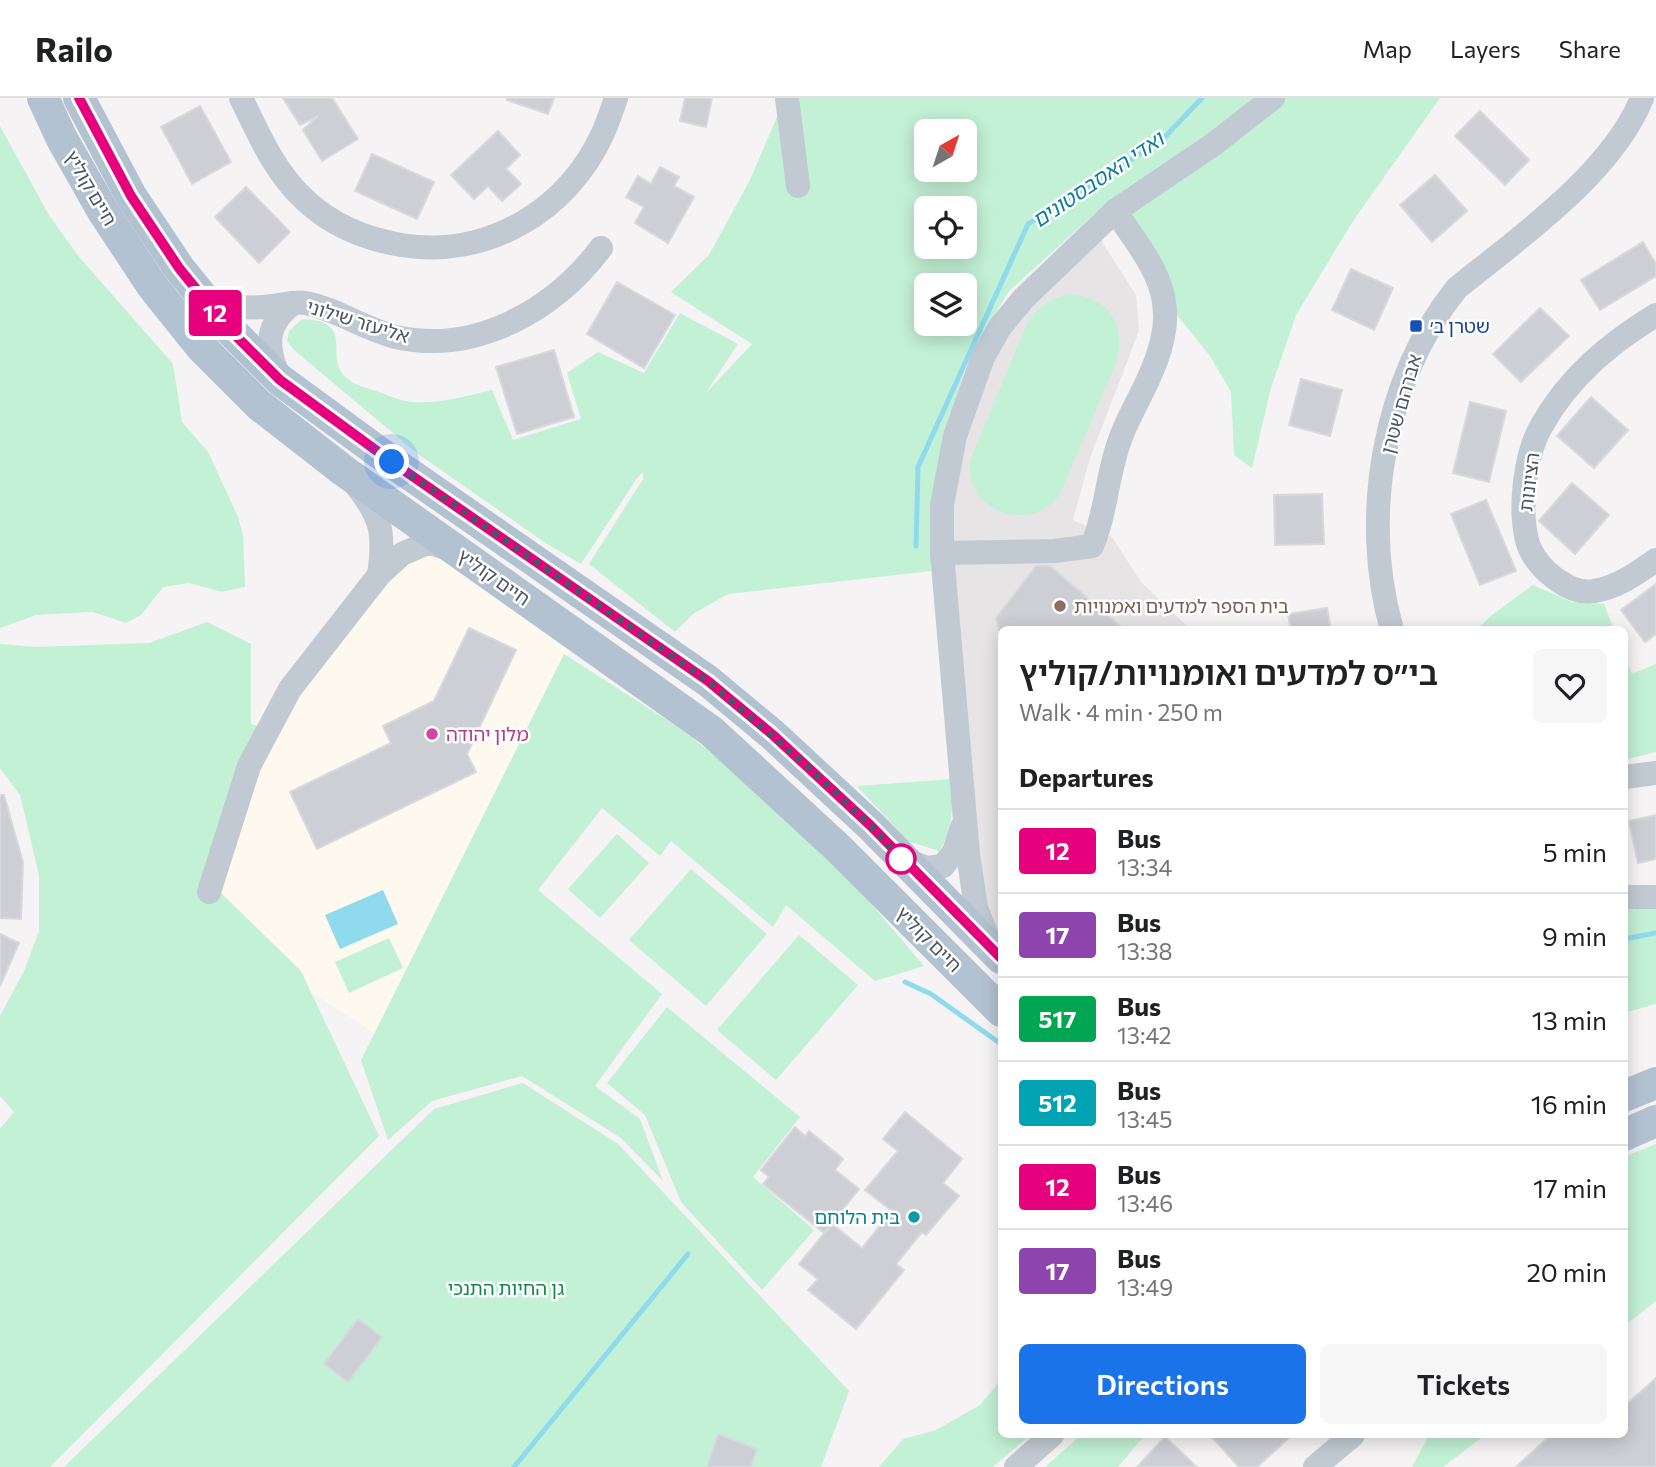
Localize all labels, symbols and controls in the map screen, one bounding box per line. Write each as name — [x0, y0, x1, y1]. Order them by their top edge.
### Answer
text: Railo — [35, 28, 113, 69]
text: Map — [1363, 34, 1412, 63]
text: Layers — [1450, 34, 1521, 63]
text: Share — [1559, 34, 1621, 63]
north arrow — [914, 119, 976, 182]
map controls — [914, 119, 977, 336]
water label: ואדי האסבסטונים — [1027, 125, 1169, 232]
street label: חיים קוליץ — [61, 146, 122, 229]
button: locate — [914, 196, 977, 259]
button: layers — [914, 273, 977, 336]
line badge: 12 — [184, 290, 246, 336]
street label: אליעזר שילוני — [304, 294, 412, 347]
text: 12 — [203, 298, 227, 327]
place label: שטרן ב׳ — [1430, 314, 1490, 337]
marker: שטרן ב׳ — [1408, 318, 1424, 334]
street label: אברהם שטרן — [1375, 351, 1426, 456]
your location — [374, 444, 409, 479]
street label: הציונות — [1513, 451, 1544, 513]
street label: חיים קוליץ — [454, 543, 535, 610]
place label: בית הספר למדעים ואמנויות — [1074, 594, 1289, 617]
marker: בית הספר למדעים ואמנויות — [1052, 598, 1068, 614]
button: heart — [1533, 649, 1607, 723]
text: בי״ס למדעים ואומנויות/קוליץ — [1019, 651, 1438, 692]
text: Walk · 4 min · 250 m — [1019, 698, 1223, 726]
place label: מלון יהודה — [446, 722, 529, 745]
marker: מלון יהודה — [424, 726, 440, 742]
text: Departures — [1019, 761, 1154, 792]
text: Bus — [1117, 822, 1161, 853]
text: 12 — [1045, 836, 1070, 865]
text: 5 min — [1543, 836, 1607, 867]
unlabelled marker — [886, 844, 916, 874]
text: 13:34 — [1117, 853, 1172, 881]
street label: חיים קוליץ — [892, 901, 967, 976]
text: Bus — [1117, 906, 1161, 937]
text: 17 — [1045, 920, 1070, 949]
text: 9 min — [1542, 920, 1607, 951]
text: 13:38 — [1117, 937, 1172, 965]
text: Bus — [1117, 990, 1161, 1021]
text: 517 — [1038, 1004, 1077, 1033]
text: 13 min — [1532, 1004, 1607, 1035]
text: 13:42 — [1117, 1021, 1172, 1049]
text: Bus — [1117, 1074, 1161, 1105]
text: 512 — [1038, 1088, 1077, 1117]
text: 16 min — [1531, 1088, 1607, 1119]
text: 13:45 — [1117, 1105, 1172, 1133]
text: Bus — [1117, 1158, 1161, 1189]
text: 12 — [1045, 1172, 1070, 1201]
text: 17 min — [1533, 1172, 1607, 1203]
text: 13:46 — [1117, 1189, 1173, 1217]
place label: בית הלוחם — [814, 1205, 900, 1228]
marker: בית הלוחם — [906, 1209, 922, 1225]
text: Bus — [1117, 1242, 1161, 1273]
text: 17 — [1045, 1256, 1070, 1285]
text: 20 min — [1526, 1256, 1607, 1287]
text: 13:49 — [1117, 1273, 1173, 1301]
park label: גן החיות התנכי — [448, 1276, 564, 1299]
button: Directions — [1019, 1344, 1306, 1424]
button: Tickets — [1320, 1344, 1607, 1424]

